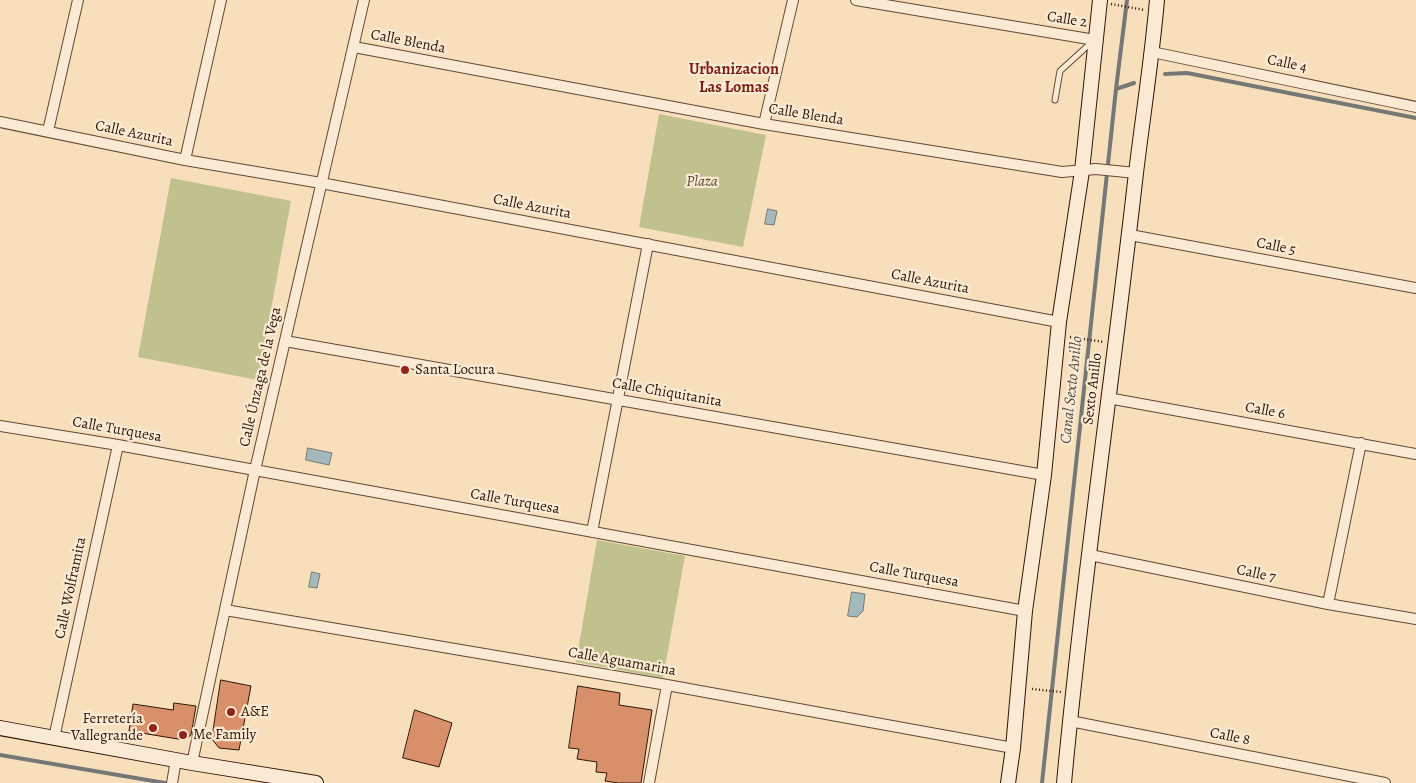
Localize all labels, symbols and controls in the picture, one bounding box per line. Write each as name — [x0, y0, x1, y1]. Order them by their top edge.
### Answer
street label: Calle 2 — [1046, 8, 1088, 32]
street label: Calle Blenda — [369, 26, 447, 58]
street label: Calle 4 — [1265, 51, 1309, 77]
district label: Urbanizacion Las Lomas — [689, 60, 779, 98]
street label: Calle Blenda — [767, 100, 845, 130]
street label: Calle Azurita — [93, 117, 175, 151]
park label: Plaza — [686, 173, 718, 191]
street label: Calle Azurita — [491, 191, 573, 223]
street label: Calle 5 — [1255, 234, 1297, 260]
street label: Calle Azurita — [889, 266, 971, 298]
street label: Calle Únzaga de la Vega — [236, 305, 286, 449]
water label: Canal Sexto Anillo — [1057, 335, 1087, 445]
street label: Sexto Anillo — [1080, 352, 1106, 426]
place label: Santa Locura — [415, 361, 495, 379]
marker: Santa Locura — [399, 364, 411, 376]
street label: Calle Chiquitanita — [611, 374, 723, 412]
street label: Calle 6 — [1244, 399, 1286, 423]
street label: Calle Turquesa — [71, 413, 163, 447]
street label: Calle Turquesa — [469, 485, 561, 519]
street label: Calle Wolframita — [51, 535, 91, 641]
street label: Calle Turquesa — [868, 558, 960, 592]
street label: Calle 7 — [1235, 561, 1277, 587]
street label: Calle Aguamarina — [567, 644, 677, 680]
place label: A&E — [241, 703, 269, 721]
marker: A&E — [225, 706, 237, 718]
place label: Ferretería Vallegrande — [71, 710, 143, 745]
marker: Ferretería Vallegrande — [147, 722, 159, 734]
street label: Calle 8 — [1208, 724, 1252, 750]
place label: Me Family — [193, 726, 256, 744]
marker: Me Family — [177, 729, 189, 741]

